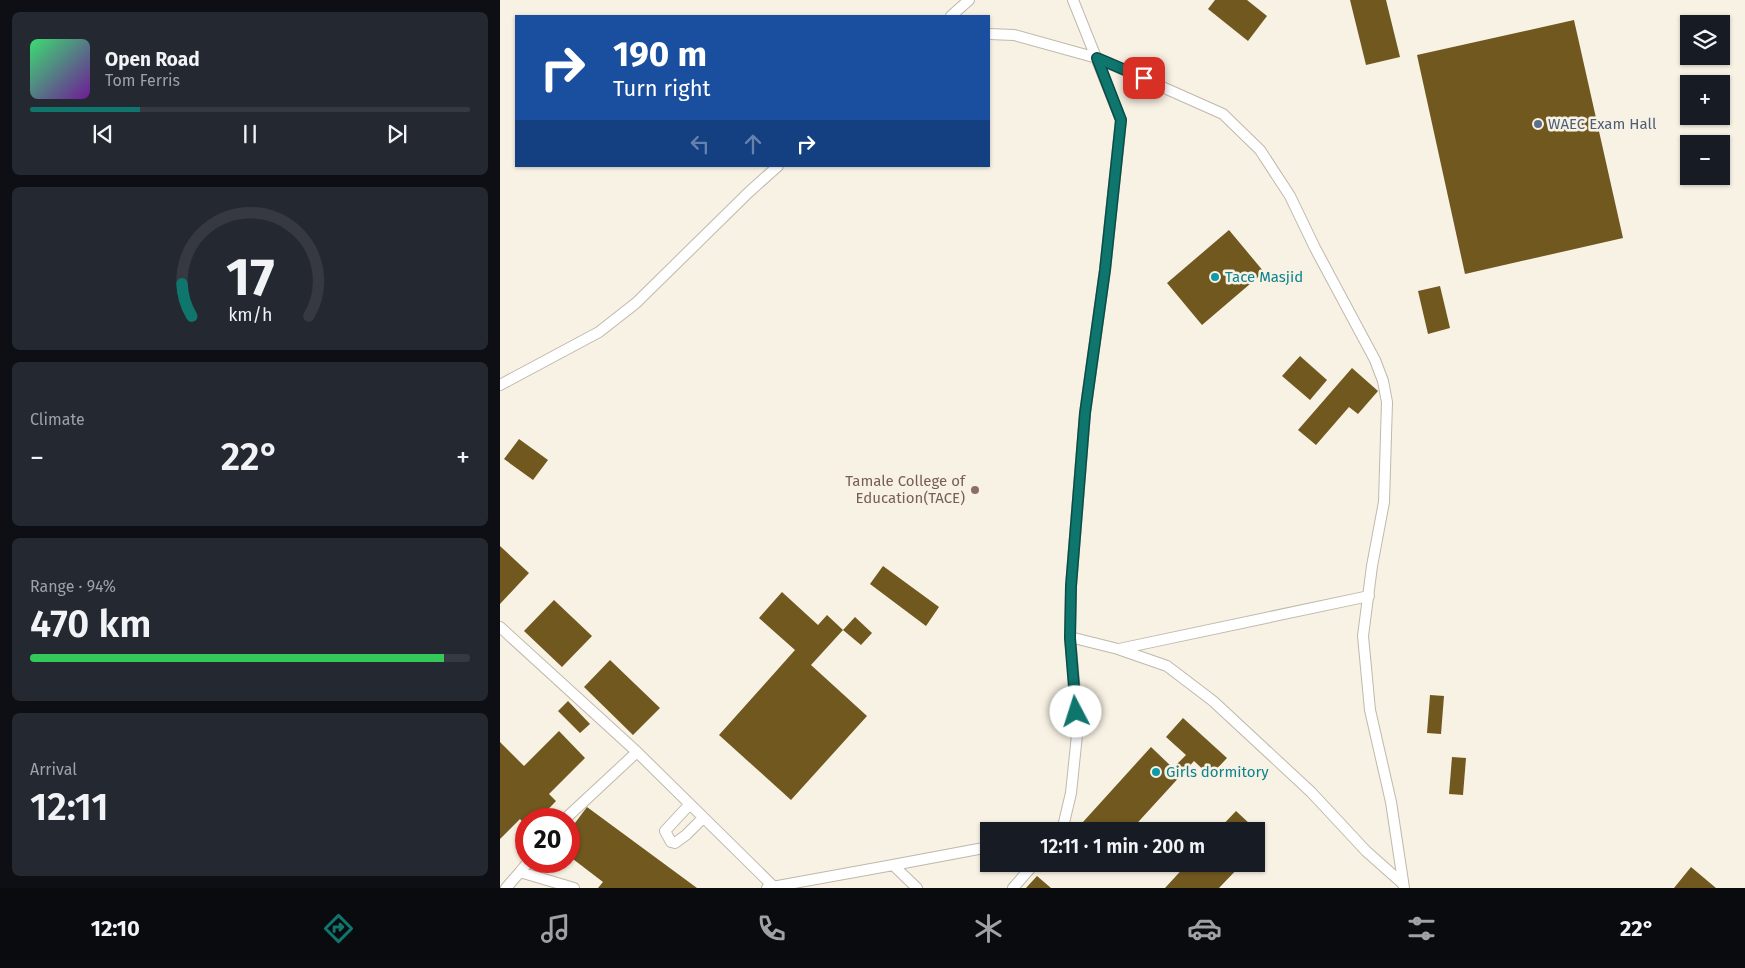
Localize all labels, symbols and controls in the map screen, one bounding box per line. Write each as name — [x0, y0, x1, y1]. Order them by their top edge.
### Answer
map controls — [1680, 15, 1730, 185]
button: layers — [1680, 15, 1730, 65]
text: 190 m — [613, 33, 707, 75]
icon: right — [530, 35, 595, 100]
text: Open Road — [105, 48, 200, 71]
pin — [1123, 57, 1165, 99]
icon: arrive — [1130, 64, 1158, 92]
text: Tom Ferris — [105, 71, 180, 90]
text: Turn right — [613, 75, 710, 102]
button: + — [1680, 75, 1730, 125]
place label: WAEC Exam Hall — [1548, 115, 1657, 133]
marker: WAEC Exam Hall — [1532, 118, 1544, 130]
icon: previous — [89, 120, 117, 148]
icon: pause — [236, 120, 264, 148]
icon: next — [383, 120, 411, 148]
icon: left — [686, 130, 714, 158]
icon: ahead — [739, 130, 767, 158]
icon: right — [792, 130, 820, 158]
button: − — [1680, 135, 1730, 185]
text: 17 — [226, 246, 274, 309]
place label: Tace Masjid — [1225, 268, 1303, 286]
marker: Tace Masjid — [1209, 271, 1221, 283]
text: km/h — [228, 304, 272, 326]
text: Climate — [30, 410, 85, 429]
text: 22° — [221, 434, 279, 480]
text: − — [30, 441, 44, 474]
text: + — [456, 441, 470, 474]
place label: Tamale College of Education(TACE) — [845, 472, 966, 507]
marker: Tamale College of Education(TACE) — [969, 484, 981, 496]
text: Range · 94% — [30, 577, 116, 596]
text: 470 km — [30, 601, 151, 647]
position arrow — [1049, 685, 1101, 737]
text: Arrival — [30, 760, 77, 779]
place label: Girls dormitory — [1166, 763, 1269, 781]
marker: Girls dormitory — [1150, 766, 1162, 778]
text: 12:11 — [30, 784, 109, 830]
speed limit sign: 20 — [515, 808, 580, 873]
text: 12:11 · 1 min · 200 m — [1040, 835, 1205, 858]
icon: directions — [321, 911, 356, 946]
icon: music — [538, 911, 573, 946]
icon: phone — [754, 911, 789, 946]
icon: climate — [971, 911, 1006, 946]
icon: car — [1187, 911, 1222, 946]
icon: filters — [1404, 911, 1439, 946]
text: 12:10 — [91, 915, 140, 942]
text: 22° — [1620, 915, 1654, 942]

